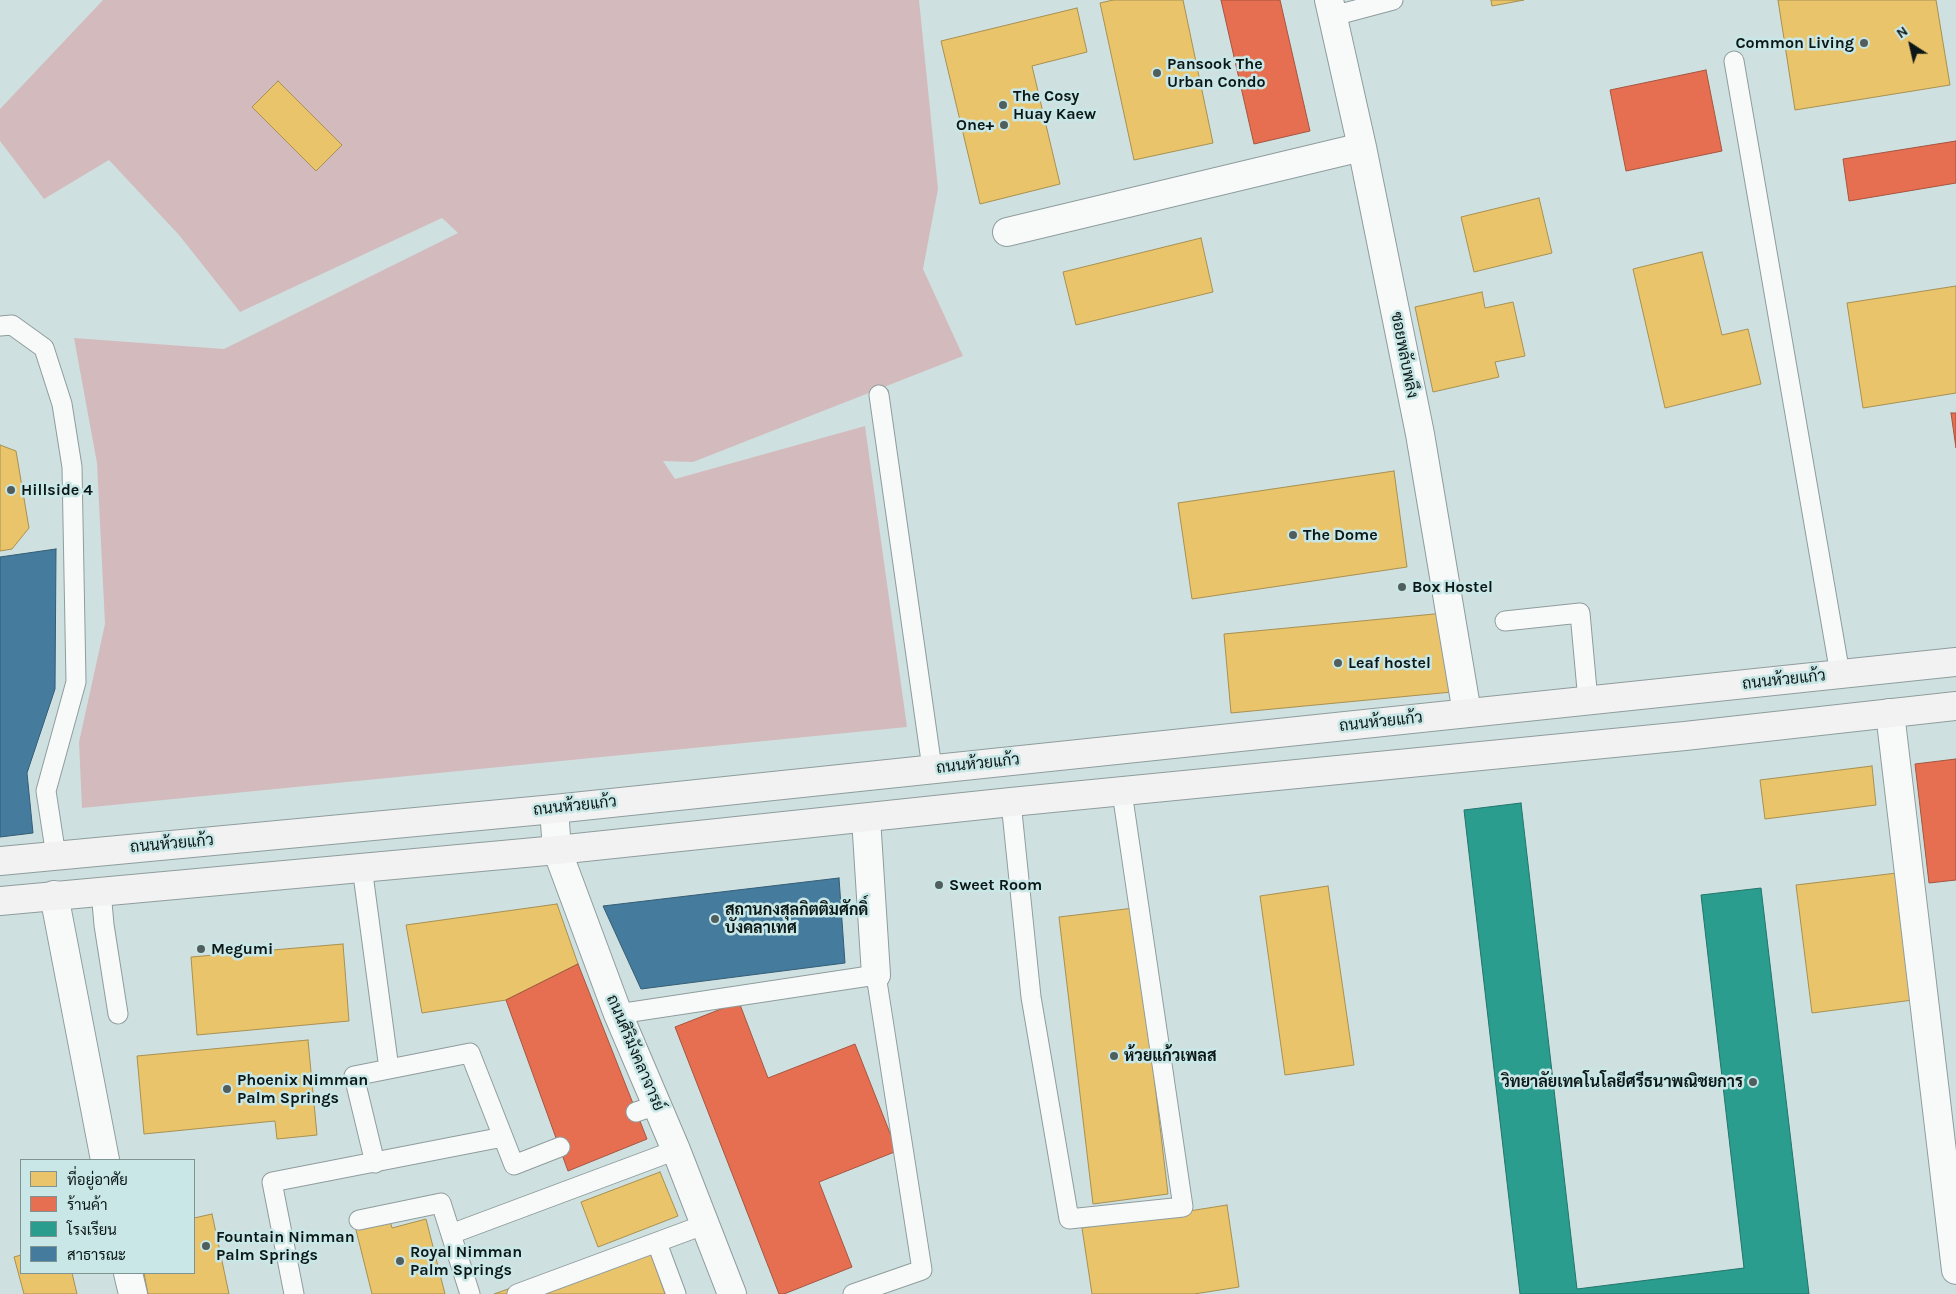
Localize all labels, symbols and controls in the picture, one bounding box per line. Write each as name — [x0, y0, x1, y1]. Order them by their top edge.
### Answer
north arrow — [1886, 20, 1936, 70]
text: N — [1893, 22, 1911, 42]
place label: Common Living — [1735, 33, 1854, 53]
marker: Common Living — [1858, 37, 1870, 49]
place label: Pansook The Urban Condo — [1167, 54, 1266, 92]
marker: Pansook The Urban Condo — [1151, 67, 1163, 79]
place label: The Cosy Huay Kaew — [1013, 86, 1096, 124]
marker: The Cosy Huay Kaew — [997, 99, 1009, 111]
place label: One+ — [956, 115, 994, 135]
marker: One+ — [998, 119, 1010, 131]
street label: ซอยพลับพลึง — [1386, 310, 1422, 400]
place label: Hillside 4 — [21, 480, 93, 500]
marker: Hillside 4 — [5, 484, 17, 496]
place label: The Dome — [1303, 525, 1378, 545]
marker: The Dome — [1287, 529, 1299, 541]
place label: Box Hostel — [1412, 577, 1493, 597]
marker: Box Hostel — [1396, 581, 1408, 593]
place label: Leaf hostel — [1348, 653, 1431, 673]
marker: Leaf hostel — [1332, 657, 1344, 669]
street label: ถนนห้วยแก้ว — [1741, 666, 1827, 694]
street label: ถนนห้วยแก้ว — [1338, 708, 1424, 736]
street label: ถนนห้วยแก้ว — [935, 750, 1021, 778]
street label: ถนนห้วยแก้ว — [532, 792, 618, 820]
street label: ถนนห้วยแก้ว — [129, 831, 215, 857]
place label: Sweet Room — [949, 875, 1042, 895]
marker: Sweet Room — [933, 879, 945, 891]
place label: สถานกงสุลกิตติมศักดิ์ บังคลาเทศ — [725, 900, 868, 938]
marker: สถานกงสุลกิตติมศักดิ์ บังคลาเทศ — [709, 913, 721, 925]
place label: Megumi — [211, 939, 273, 959]
marker: Megumi — [195, 943, 207, 955]
street label: ถนนศิริมังคลาจารย์ — [602, 992, 668, 1114]
place label: ห้วยแก้วเพลส — [1124, 1046, 1216, 1066]
marker: ห้วยแก้วเพลส — [1108, 1050, 1120, 1062]
place label: Phoenix Nimman Palm Springs — [237, 1070, 368, 1108]
place label: วิทยาลัยเทคโนโลยีศรีธนาพณิชยการ — [1501, 1072, 1743, 1092]
marker: วิทยาลัยเทคโนโลยีศรีธนาพณิชยการ — [1747, 1076, 1759, 1088]
marker: Phoenix Nimman Palm Springs — [221, 1083, 233, 1095]
legend — [20, 1159, 195, 1274]
text: ที่อยู่อาศัย — [67, 1171, 128, 1189]
text: ร้านค้า — [67, 1196, 107, 1214]
text: โรงเรียน — [67, 1221, 117, 1239]
place label: Fountain Nimman Palm Springs — [216, 1227, 355, 1265]
marker: Fountain Nimman Palm Springs — [200, 1240, 212, 1252]
place label: Royal Nimman Palm Springs — [410, 1242, 522, 1280]
text: สาธารณะ — [67, 1246, 126, 1264]
marker: Royal Nimman Palm Springs — [394, 1255, 406, 1267]

